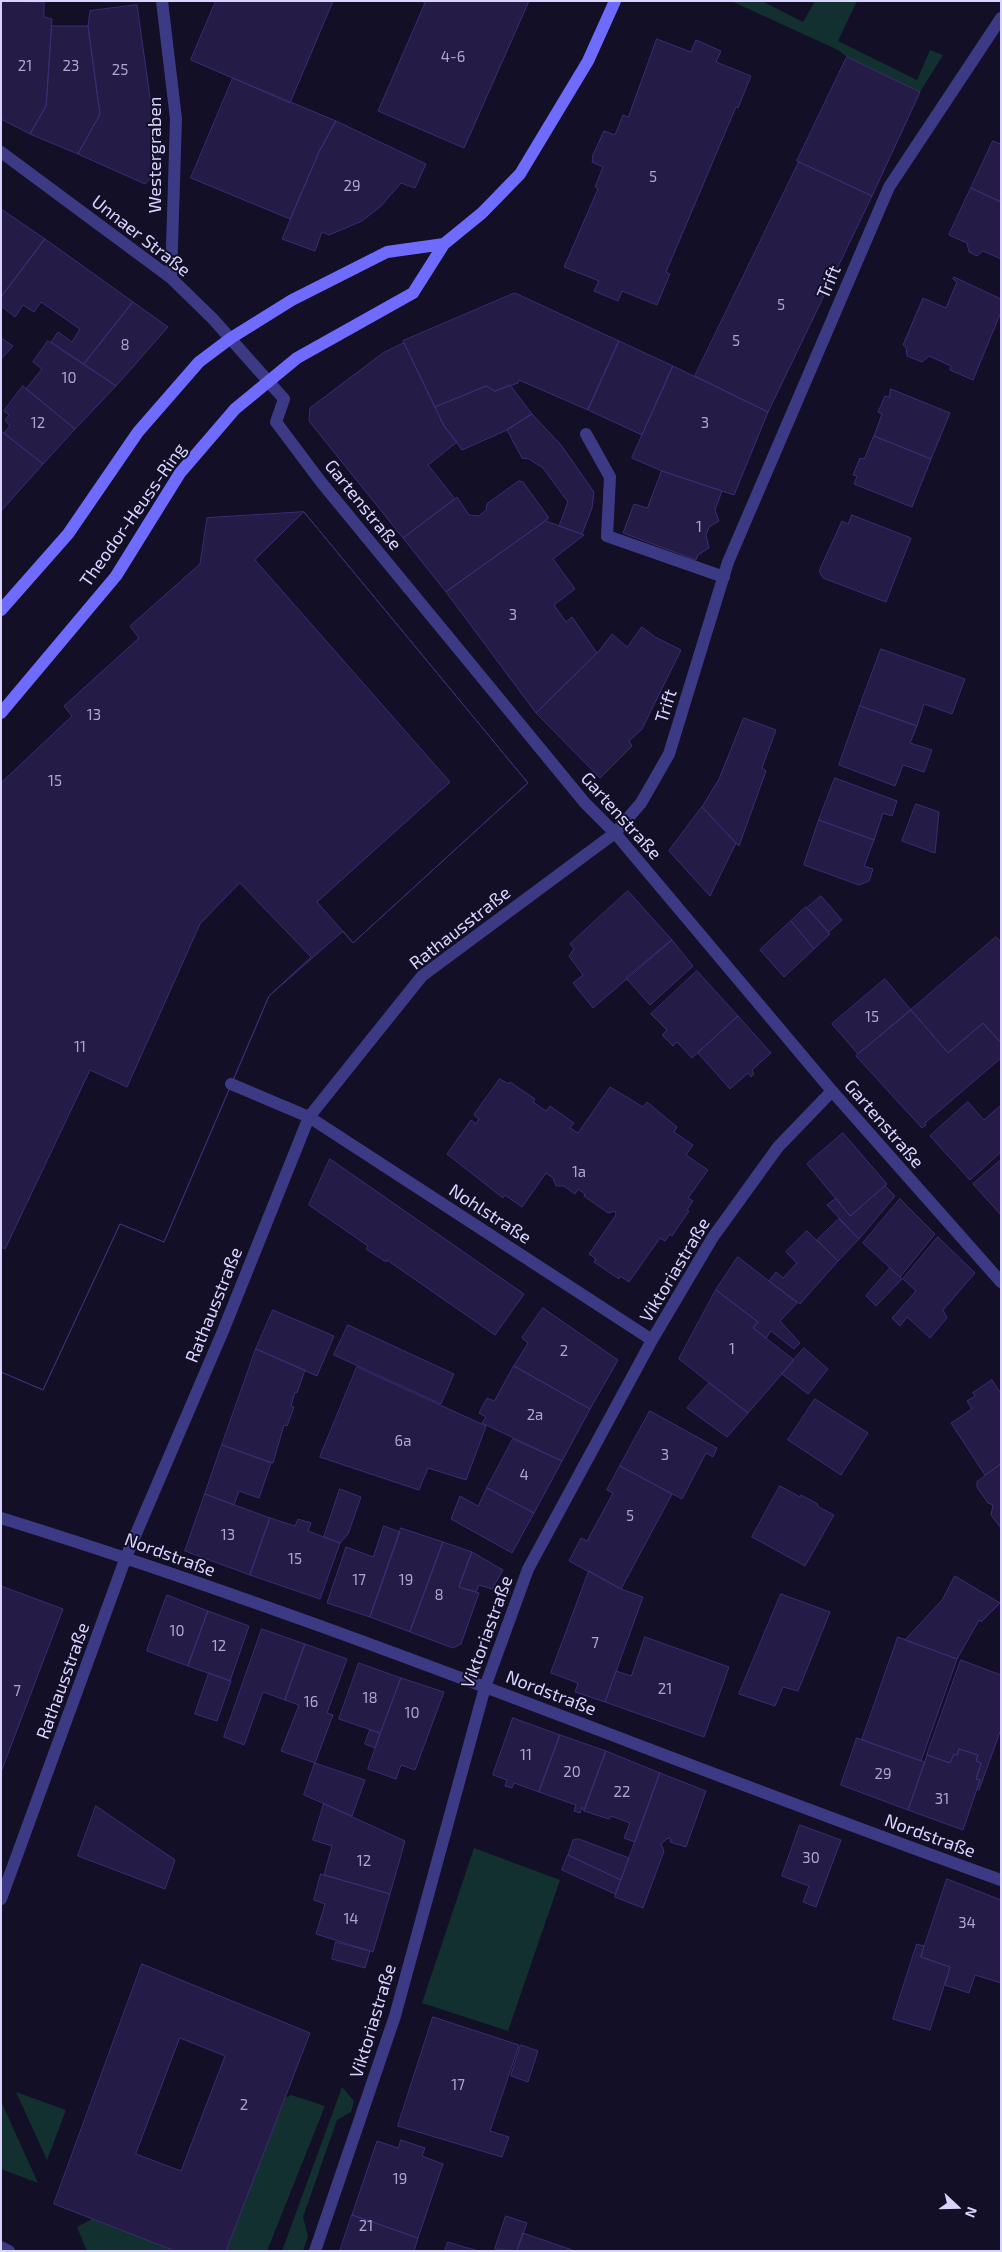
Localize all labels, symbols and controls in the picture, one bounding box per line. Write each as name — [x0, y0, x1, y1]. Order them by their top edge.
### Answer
house number: 4-6 — [441, 48, 465, 66]
house number: 21 — [18, 57, 32, 75]
house number: 23 — [63, 57, 79, 75]
house number: 25 — [112, 61, 128, 79]
street label: Westergraben — [144, 97, 166, 213]
house number: 5 — [649, 168, 657, 186]
house number: 29 — [343, 177, 361, 195]
street label: Unnaer Straße — [87, 191, 195, 281]
street label: Trift — [812, 262, 846, 302]
house number: 5 — [777, 296, 785, 314]
house number: 5 — [732, 332, 740, 350]
house number: 8 — [120, 336, 130, 354]
house number: 10 — [61, 369, 77, 387]
house number: 12 — [31, 414, 45, 432]
house number: 3 — [701, 414, 709, 432]
street label: Theodor-Heuss-Ring — [75, 439, 191, 591]
street label: Gartenstraße — [320, 455, 406, 555]
house number: 1 — [696, 518, 702, 536]
house number: 3 — [509, 606, 517, 624]
street label: Trift — [650, 686, 682, 726]
house number: 13 — [87, 706, 101, 724]
street label: Gartenstraße — [576, 768, 666, 864]
house number: 15 — [48, 772, 62, 790]
street label: Rathausstraße — [405, 882, 515, 974]
house number: 15 — [865, 1008, 879, 1026]
house number: 11 — [74, 1038, 86, 1056]
street label: Gartenstraße — [840, 1075, 928, 1173]
house number: 1a — [572, 1163, 586, 1181]
street label: Nohlstraße — [445, 1179, 535, 1249]
street label: Viktoriastraße — [635, 1214, 715, 1326]
street label: Rathausstraße — [181, 1244, 247, 1366]
house number: 1 — [729, 1340, 735, 1358]
house number: 2 — [560, 1342, 568, 1360]
house number: 2a — [527, 1406, 543, 1424]
house number: 6a — [395, 1432, 411, 1450]
house number: 3 — [661, 1446, 669, 1464]
house number: 4 — [519, 1466, 529, 1484]
house number: 5 — [626, 1507, 634, 1525]
house number: 13 — [221, 1526, 235, 1544]
street label: Nordstraße — [122, 1529, 218, 1581]
house number: 15 — [288, 1550, 302, 1568]
house number: 17 — [352, 1571, 366, 1589]
house number: 19 — [399, 1571, 413, 1589]
street label: Viktoriastraße — [457, 1573, 517, 1691]
house number: 8 — [434, 1586, 444, 1604]
street label: Rathausstraße — [32, 1620, 94, 1742]
house number: 10 — [169, 1622, 185, 1640]
house number: 7 — [591, 1634, 599, 1652]
house number: 12 — [212, 1637, 226, 1655]
street label: Nordstraße — [503, 1666, 599, 1720]
house number: 21 — [658, 1680, 672, 1698]
house number: 7 — [13, 1682, 21, 1700]
house number: 18 — [362, 1689, 378, 1707]
house number: 16 — [304, 1693, 318, 1711]
house number: 10 — [404, 1704, 420, 1722]
house number: 11 — [520, 1746, 532, 1764]
house number: 20 — [563, 1763, 581, 1781]
house number: 29 — [874, 1765, 892, 1783]
house number: 22 — [614, 1783, 630, 1801]
house number: 31 — [935, 1790, 949, 1808]
street label: Nordstraße — [882, 1810, 978, 1862]
house number: 30 — [802, 1849, 820, 1867]
house number: 12 — [357, 1852, 371, 1870]
house number: 14 — [343, 1910, 359, 1928]
house number: 34 — [958, 1914, 976, 1932]
street label: Viktoriastraße — [345, 1961, 401, 2081]
house number: 17 — [451, 2076, 465, 2094]
house number: 2 — [240, 2096, 248, 2114]
house number: 19 — [393, 2170, 407, 2188]
north arrow — [932, 2182, 982, 2232]
text: N — [962, 2205, 981, 2220]
house number: 21 — [359, 2217, 373, 2235]

